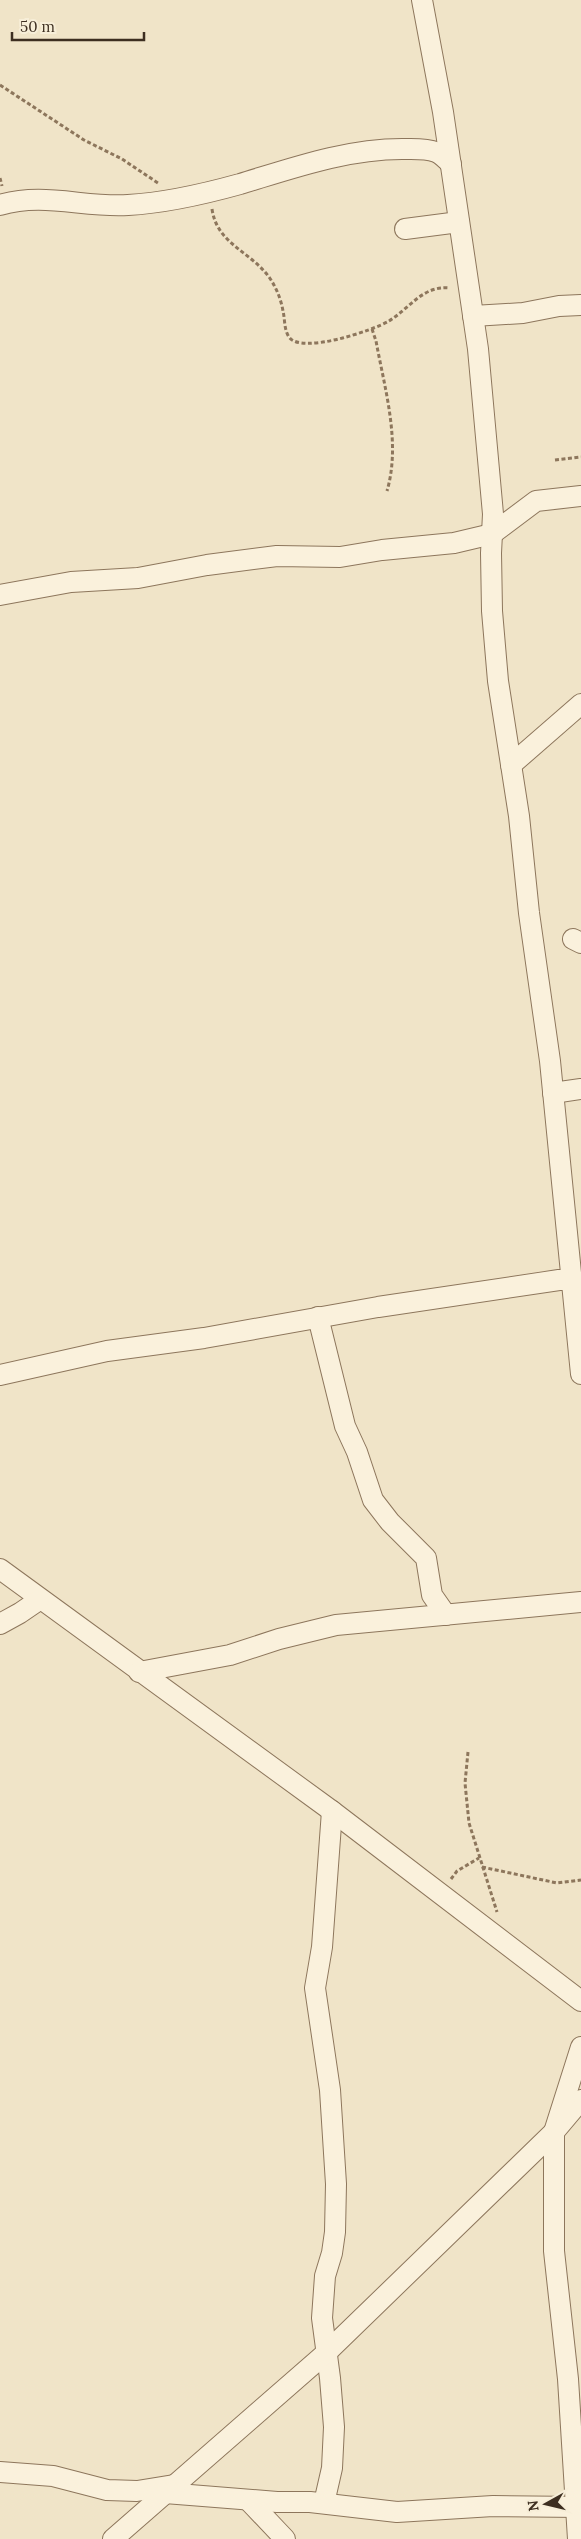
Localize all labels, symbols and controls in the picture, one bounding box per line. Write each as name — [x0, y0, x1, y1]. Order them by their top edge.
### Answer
scale bar — [12, 10, 145, 42]
text: 50 m — [20, 17, 55, 36]
north arrow — [521, 2479, 571, 2529]
text: N — [523, 2499, 543, 2512]

